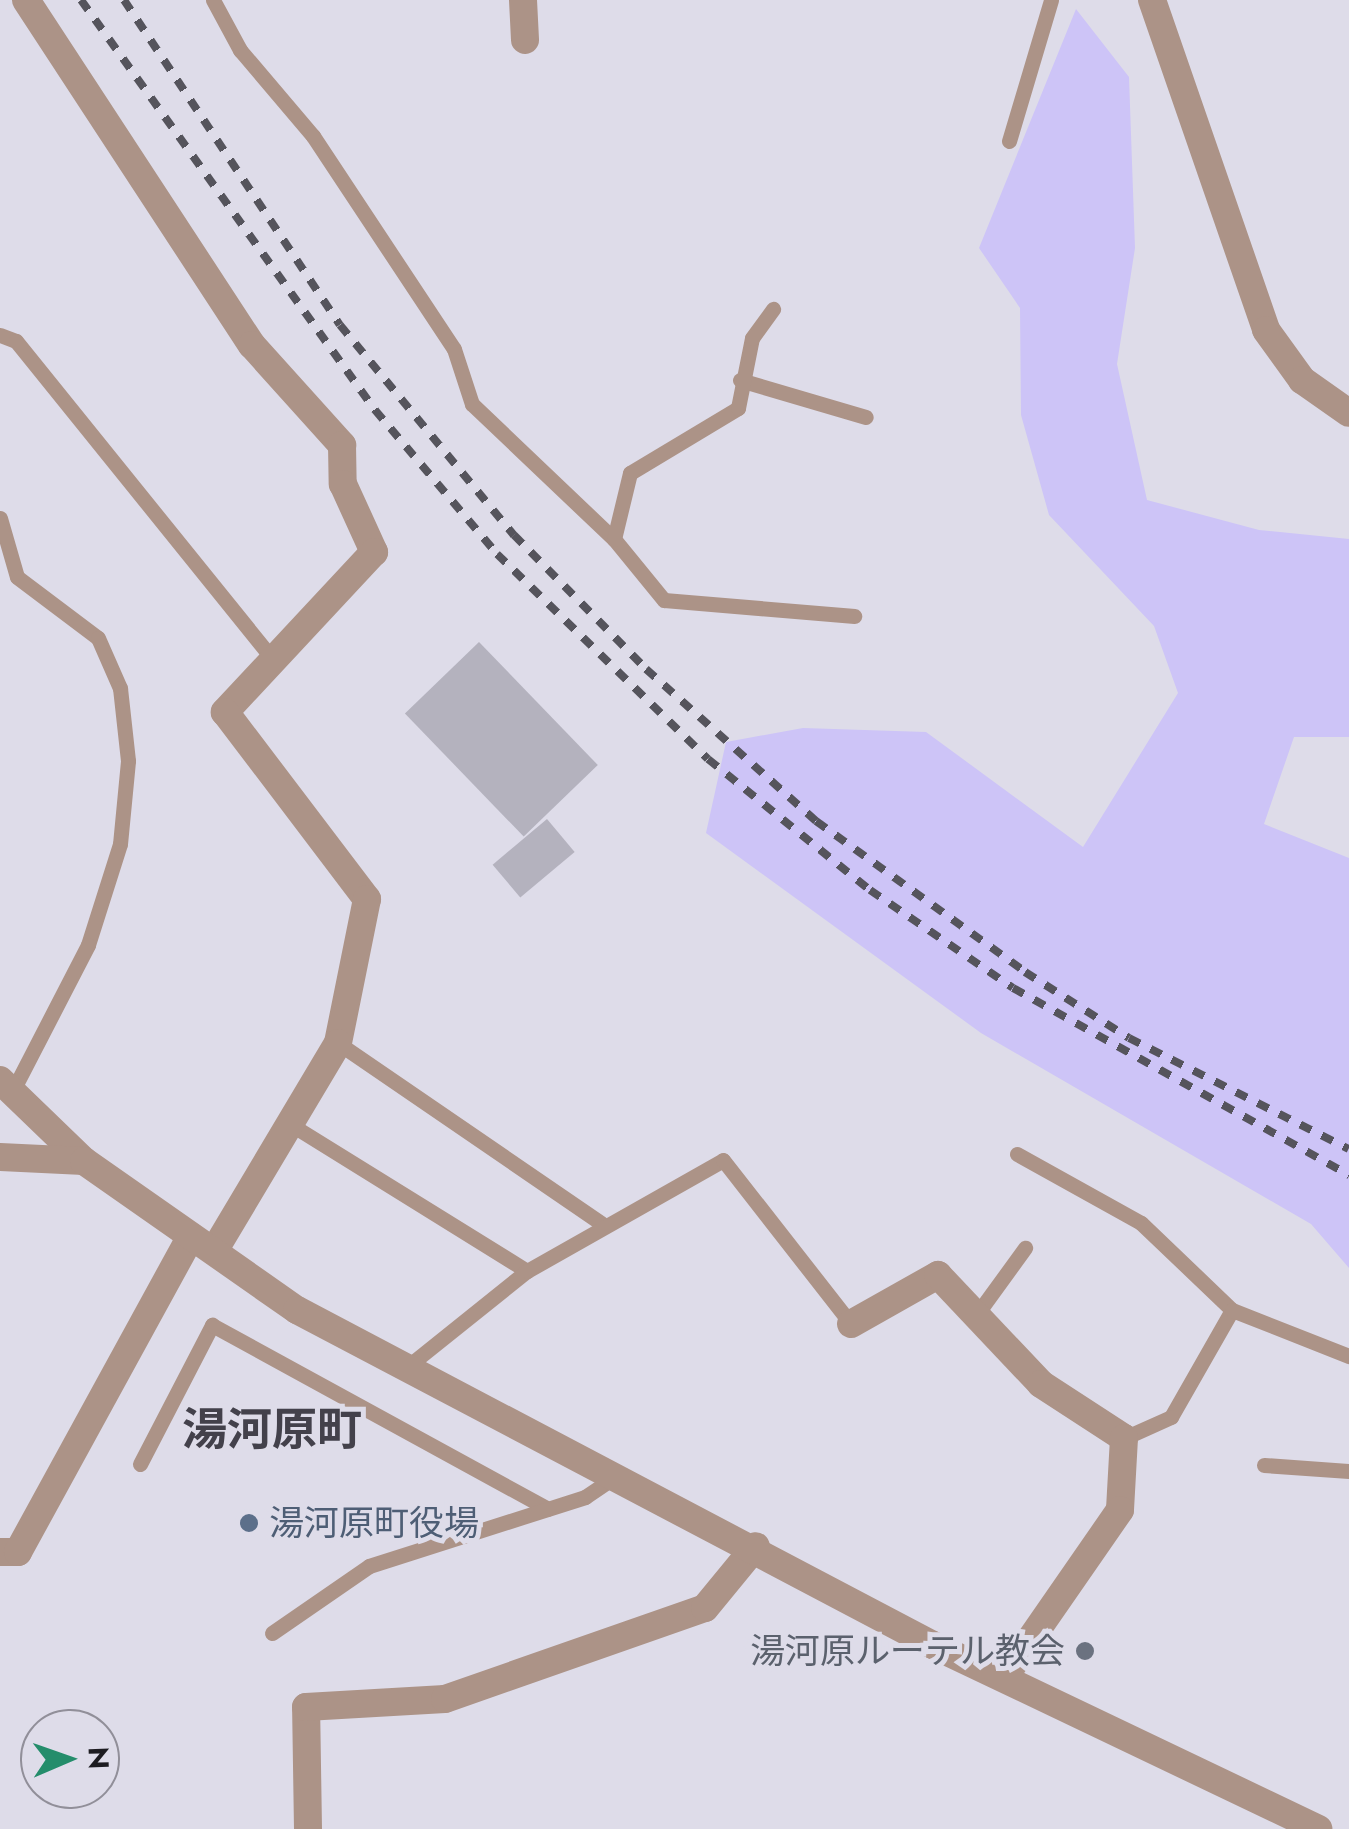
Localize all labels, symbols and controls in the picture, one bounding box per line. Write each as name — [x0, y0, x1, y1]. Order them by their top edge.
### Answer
district label: 湯河原町 — [182, 1403, 362, 1457]
place label: 湯河原町役場 — [269, 1502, 479, 1544]
marker: 湯河原町役場 — [238, 1512, 260, 1534]
place label: 湯河原ルーテル教会 — [750, 1630, 1065, 1672]
marker: 湯河原ルーテル教会 — [1074, 1640, 1096, 1662]
north arrow — [20, 1709, 120, 1809]
text: N — [78, 1746, 119, 1770]

